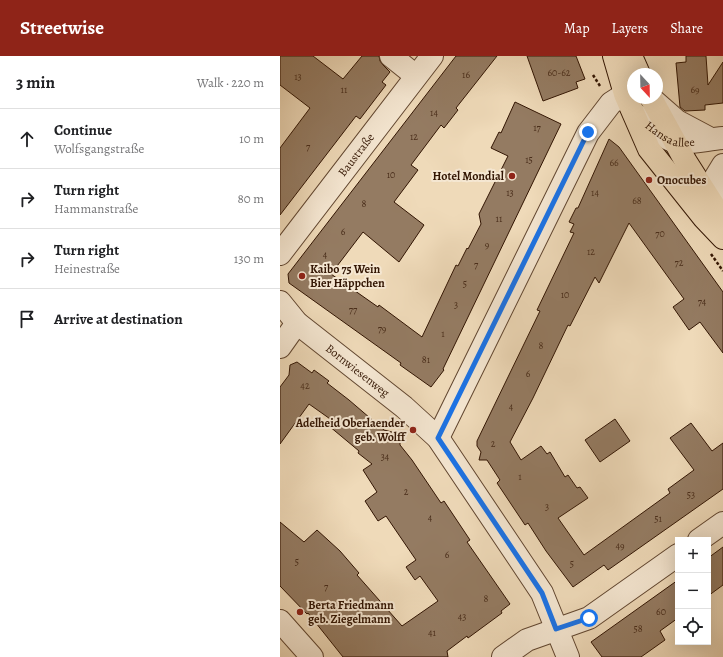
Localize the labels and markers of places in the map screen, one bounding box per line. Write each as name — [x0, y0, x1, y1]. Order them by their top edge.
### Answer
place label: Hotel Mondial — [433, 168, 505, 184]
marker: Hotel Mondial — [507, 171, 517, 181]
place label: Onocubes — [657, 172, 706, 188]
marker: Onocubes — [644, 175, 654, 185]
place label: Kaibo 75 Wein Bier Häppchen — [310, 261, 385, 291]
marker: Kaibo 75 Wein Bier Häppchen — [297, 271, 307, 281]
place label: Adelheid Oberlaender geb. Wolff — [295, 415, 407, 445]
marker: Adelheid Oberlaender geb. Wolff — [408, 425, 418, 435]
place label: Berta Friedmann geb. Ziegelmann — [308, 597, 394, 627]
marker: Berta Friedmann geb. Ziegelmann — [295, 607, 305, 617]

